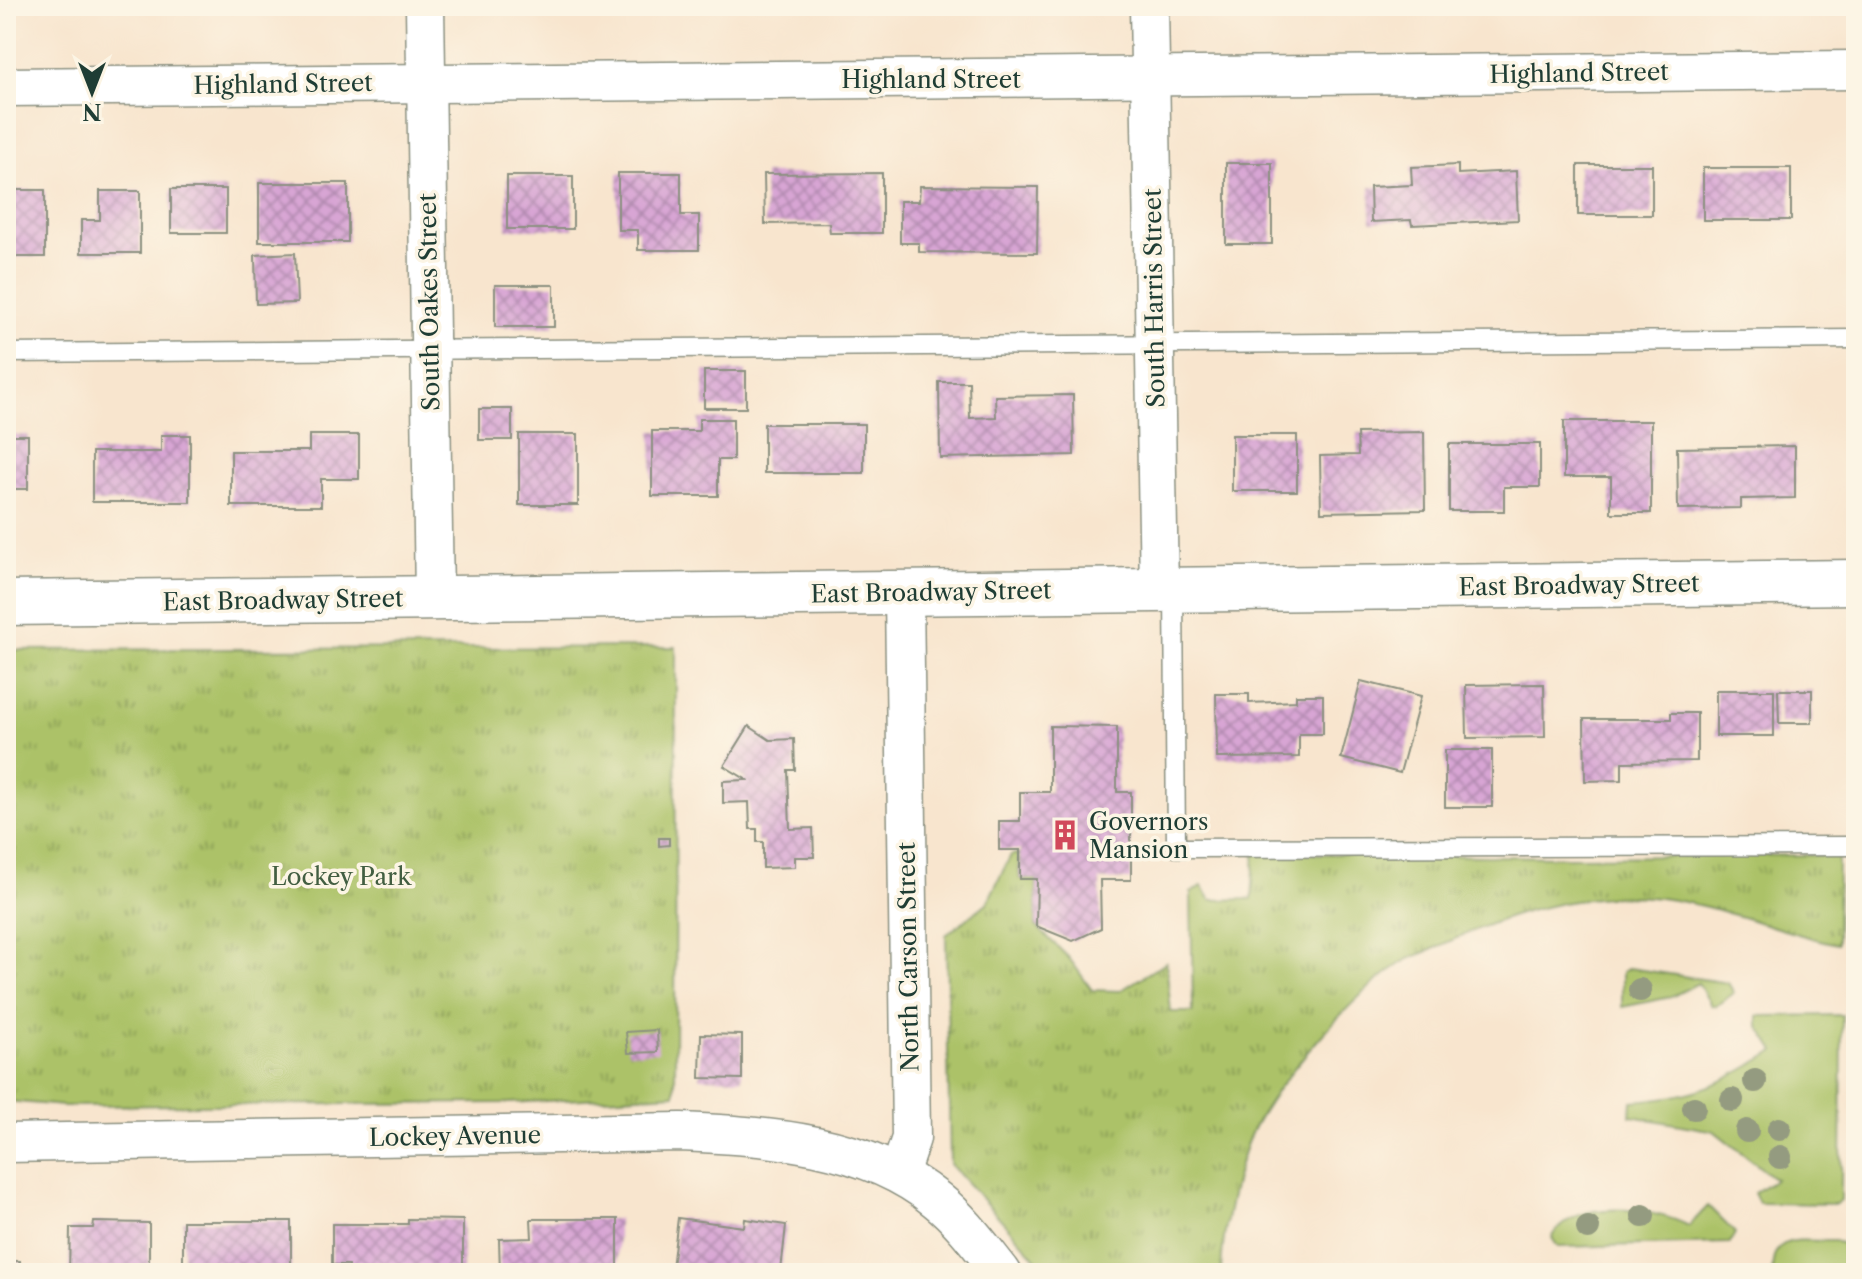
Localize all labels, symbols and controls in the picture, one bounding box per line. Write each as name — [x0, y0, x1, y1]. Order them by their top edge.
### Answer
north arrow — [52, 52, 132, 132]
street label: Highland Street — [1489, 57, 1669, 89]
street label: Highland Street — [841, 65, 1021, 94]
street label: Highland Street — [193, 68, 373, 100]
text: N — [82, 98, 102, 125]
street label: South Harris Street — [1138, 188, 1170, 408]
street label: South Oakes Street — [413, 192, 445, 411]
street label: East Broadway Street — [1458, 568, 1700, 602]
street label: East Broadway Street — [810, 575, 1052, 609]
street label: East Broadway Street — [162, 583, 404, 617]
place label: Governors Mansion — [1089, 807, 1209, 864]
building icon: Governors Mansion — [1048, 818, 1082, 852]
street label: North Carson Street — [891, 841, 925, 1072]
park label: Lockey Park — [271, 862, 412, 891]
street label: Lockey Avenue — [369, 1120, 541, 1152]

